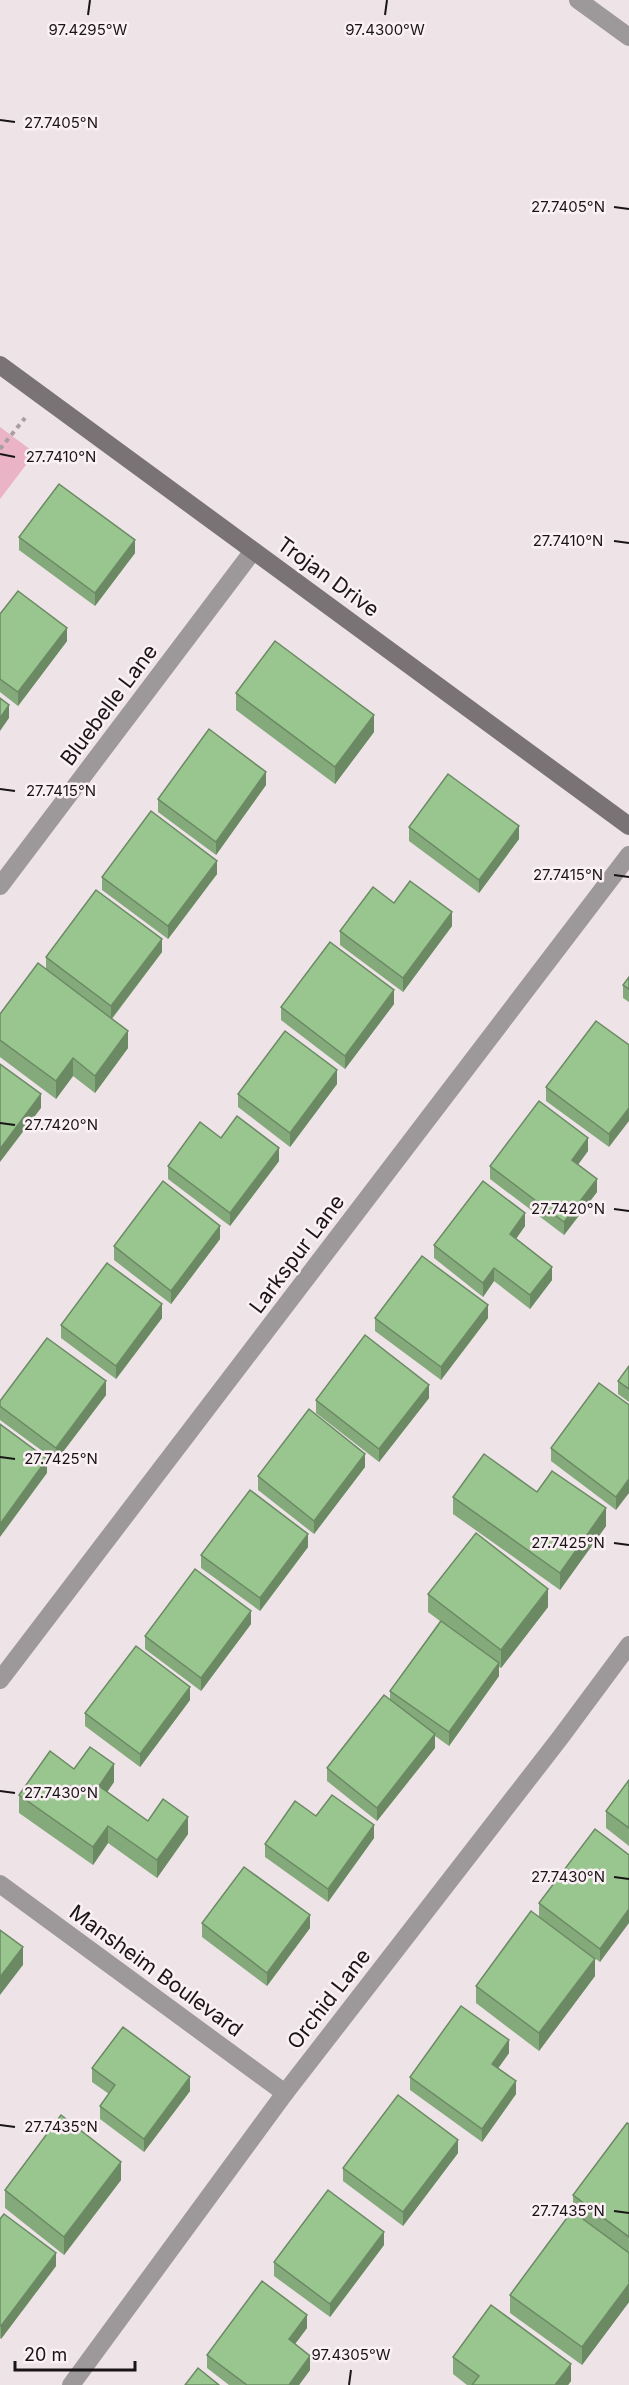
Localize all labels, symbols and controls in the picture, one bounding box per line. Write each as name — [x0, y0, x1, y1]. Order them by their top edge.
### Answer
text: 97.4295°W — [49, 20, 128, 39]
text: 97.4300°W — [345, 20, 425, 39]
text: 27.7405°N — [24, 113, 98, 132]
text: 27.7405°N — [531, 197, 605, 216]
text: 27.7410°N — [26, 447, 96, 466]
street label: Trojan Drive — [272, 531, 384, 622]
text: 27.7410°N — [533, 531, 603, 550]
street label: Bluebelle Lane — [55, 639, 162, 770]
text: 27.7415°N — [26, 781, 96, 800]
text: 27.7415°N — [533, 865, 603, 884]
text: 27.7420°N — [24, 1115, 98, 1134]
street label: Larkspur Lane — [244, 1190, 349, 1318]
text: 27.7420°N — [531, 1199, 605, 1218]
text: 27.7425°N — [24, 1449, 98, 1468]
text: 27.7425°N — [531, 1533, 605, 1552]
text: 27.7430°N — [24, 1783, 98, 1802]
text: 27.7430°N — [531, 1867, 605, 1886]
street label: Mansheim Boulevard — [65, 1899, 248, 2042]
street label: Orchid Lane — [282, 1944, 375, 2054]
text: 27.7435°N — [24, 2117, 98, 2136]
text: 27.7435°N — [531, 2201, 605, 2220]
scale bar — [15, 2334, 135, 2372]
text: 20 m — [24, 2344, 67, 2365]
text: 97.4305°W — [311, 2345, 391, 2364]

